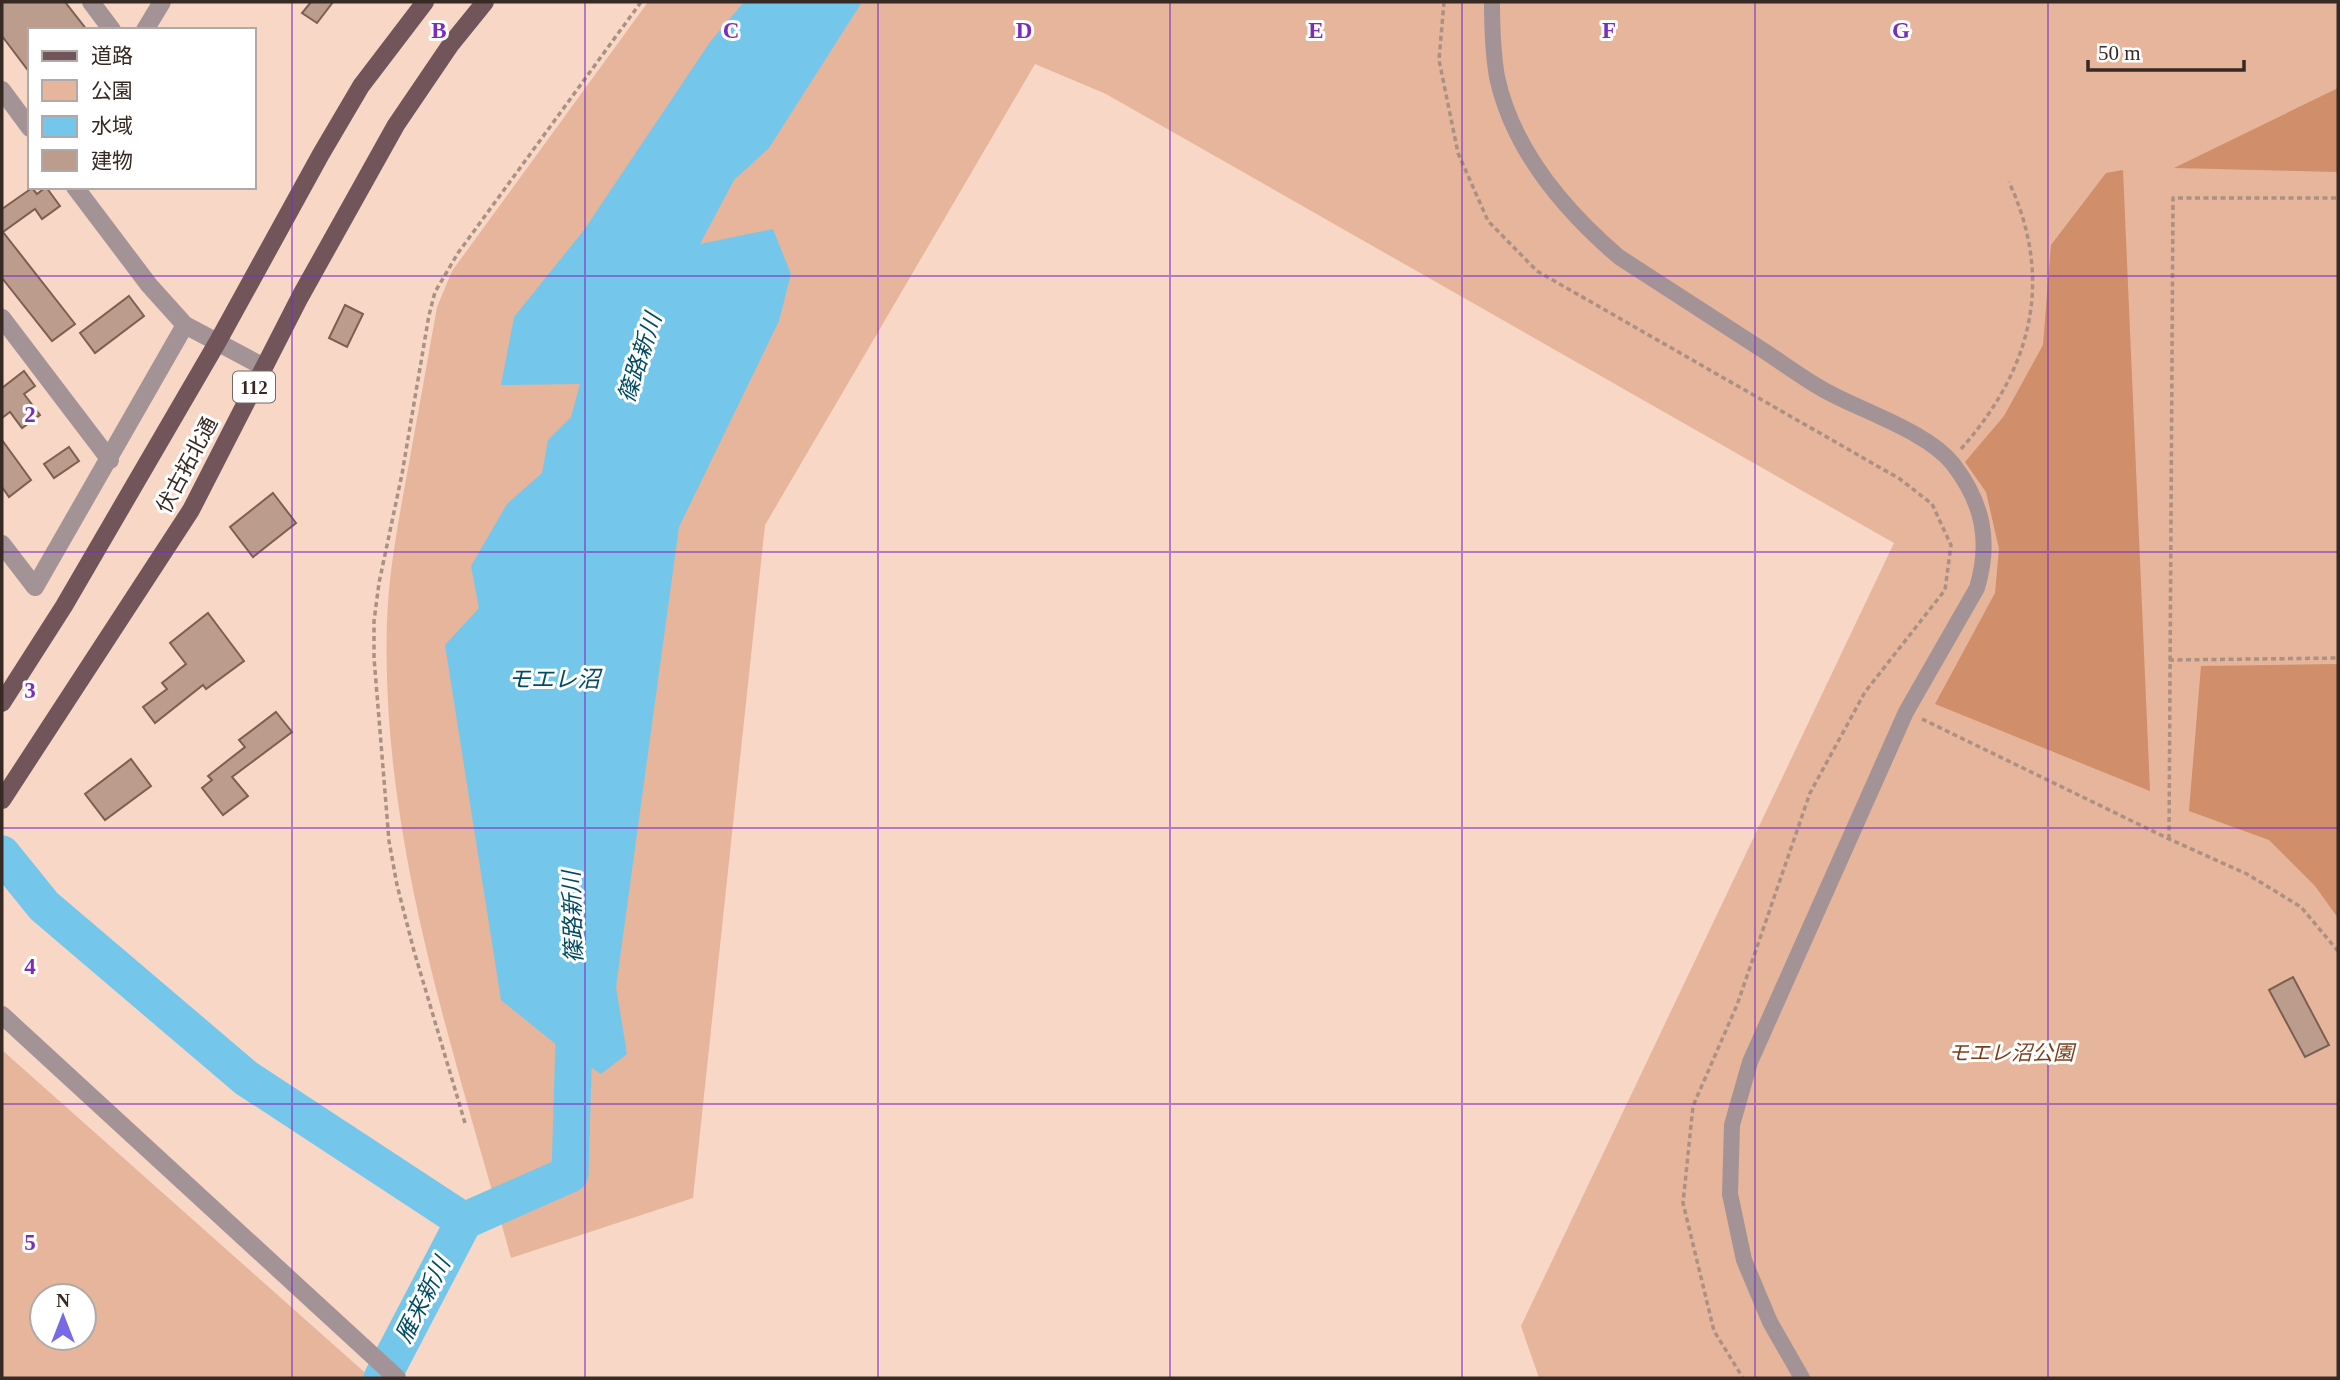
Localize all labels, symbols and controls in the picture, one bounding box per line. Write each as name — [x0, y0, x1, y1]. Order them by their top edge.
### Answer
text: B — [431, 18, 447, 43]
text: C — [723, 18, 739, 43]
text: D — [1016, 18, 1032, 43]
text: E — [1308, 18, 1324, 43]
text: F — [1602, 18, 1616, 43]
text: G — [1892, 18, 1910, 43]
legend — [28, 28, 256, 189]
scale bar — [2088, 28, 2244, 72]
text: 50 m — [2098, 41, 2141, 65]
text: 道路 — [91, 44, 133, 68]
text: 公園 — [91, 79, 133, 103]
text: 水域 — [91, 114, 133, 138]
text: 建物 — [91, 149, 133, 173]
water label: 篠路新川 — [614, 308, 667, 406]
road number: 112 — [233, 372, 275, 402]
text: 2 — [24, 402, 36, 427]
street label: 伏古拓北通 — [152, 413, 222, 517]
water label: モエレ沼 — [508, 667, 603, 692]
text: 3 — [24, 678, 36, 703]
water label: 篠路新川 — [559, 868, 587, 963]
text: 4 — [24, 954, 36, 979]
park label: モエレ沼公園 — [1948, 1041, 2077, 1065]
text: 5 — [24, 1230, 36, 1255]
water label: 雁来新川 — [391, 1251, 456, 1347]
north arrow — [28, 1282, 98, 1352]
text: N — [56, 1290, 70, 1311]

